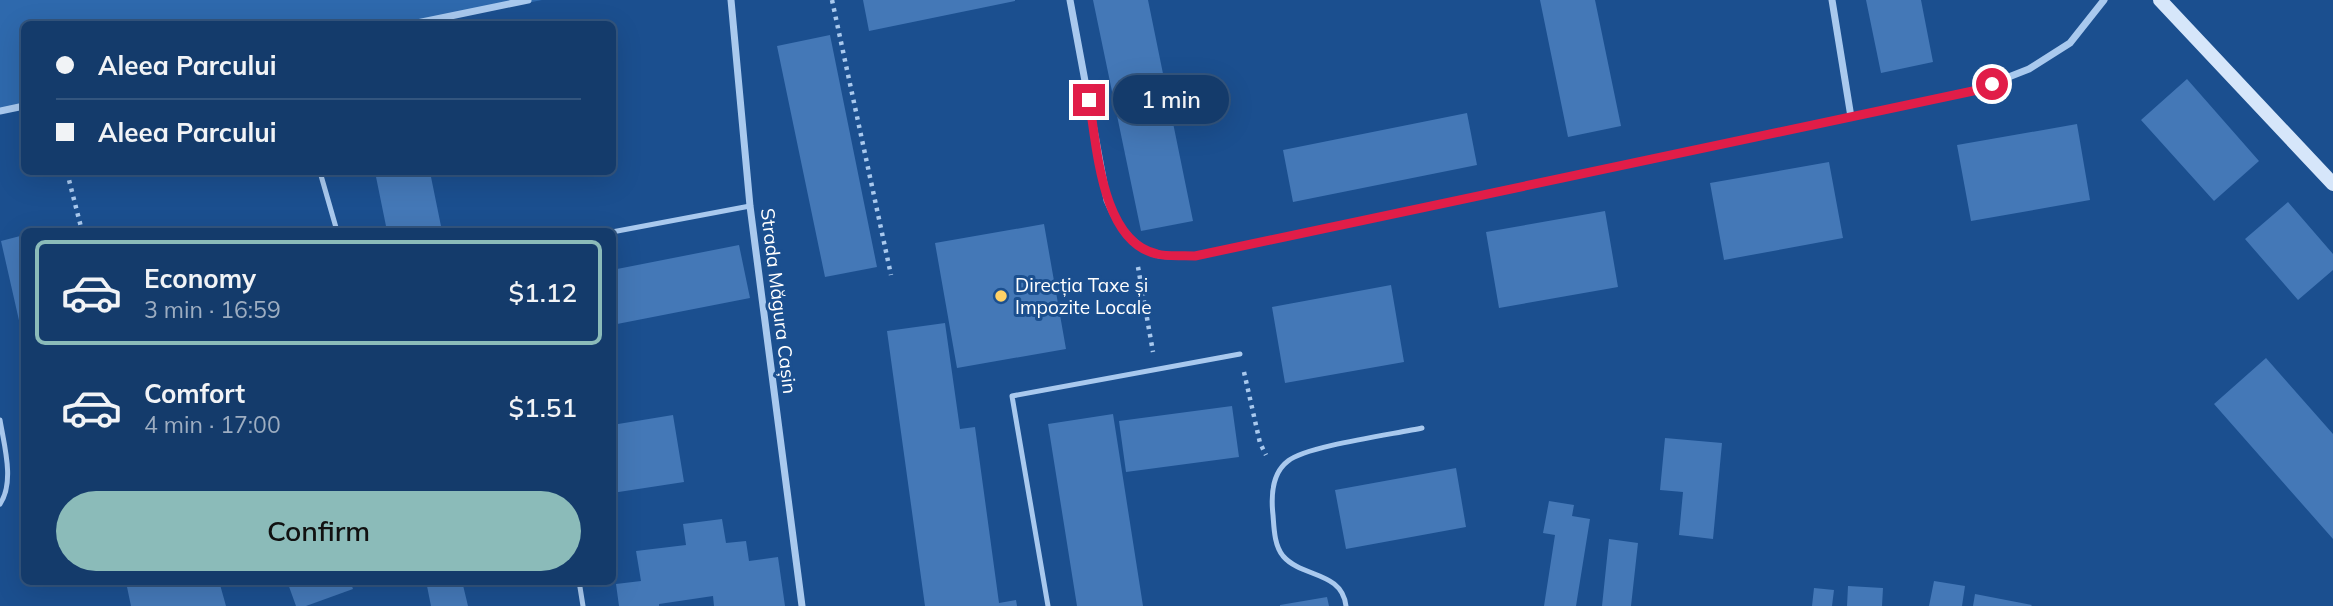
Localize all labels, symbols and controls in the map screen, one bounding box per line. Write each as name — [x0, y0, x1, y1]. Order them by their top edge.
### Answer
text: Aleea Parcului — [98, 49, 277, 82]
route start — [1976, 68, 2008, 100]
callout: 1 min — [1114, 76, 1229, 124]
route end — [1073, 84, 1105, 116]
text: 1 min — [1141, 85, 1201, 114]
text: Aleea Parcului — [98, 116, 277, 149]
street label: Strada Măgura Cașin — [755, 207, 802, 395]
icon: car — [60, 261, 123, 324]
text: Economy — [144, 262, 256, 295]
place label: Direcția Taxe și Impozite Locale — [1015, 273, 1152, 319]
text: $1.12 — [508, 276, 577, 309]
marker: Direcția Taxe și Impozite Locale — [993, 288, 1009, 304]
text: 3 min · 16:59 — [144, 295, 281, 324]
icon: car — [60, 376, 123, 439]
text: Comfort — [144, 377, 245, 410]
text: $1.51 — [508, 391, 577, 424]
text: 4 min · 17:00 — [144, 410, 281, 439]
button: Confirm — [56, 491, 581, 571]

